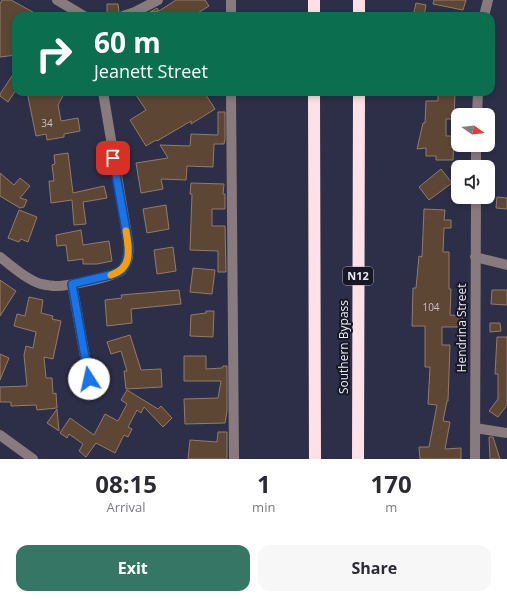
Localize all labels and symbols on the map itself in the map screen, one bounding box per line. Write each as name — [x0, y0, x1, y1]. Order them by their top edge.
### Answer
north arrow — [451, 108, 495, 152]
house number: 34 — [41, 116, 53, 130]
pin — [96, 141, 130, 175]
road number: N12 — [343, 267, 373, 285]
street label: Hendrina Street — [453, 284, 470, 372]
street label: Southern Bypass — [335, 300, 352, 394]
house number: 104 — [422, 300, 440, 314]
position arrow — [68, 358, 110, 400]

